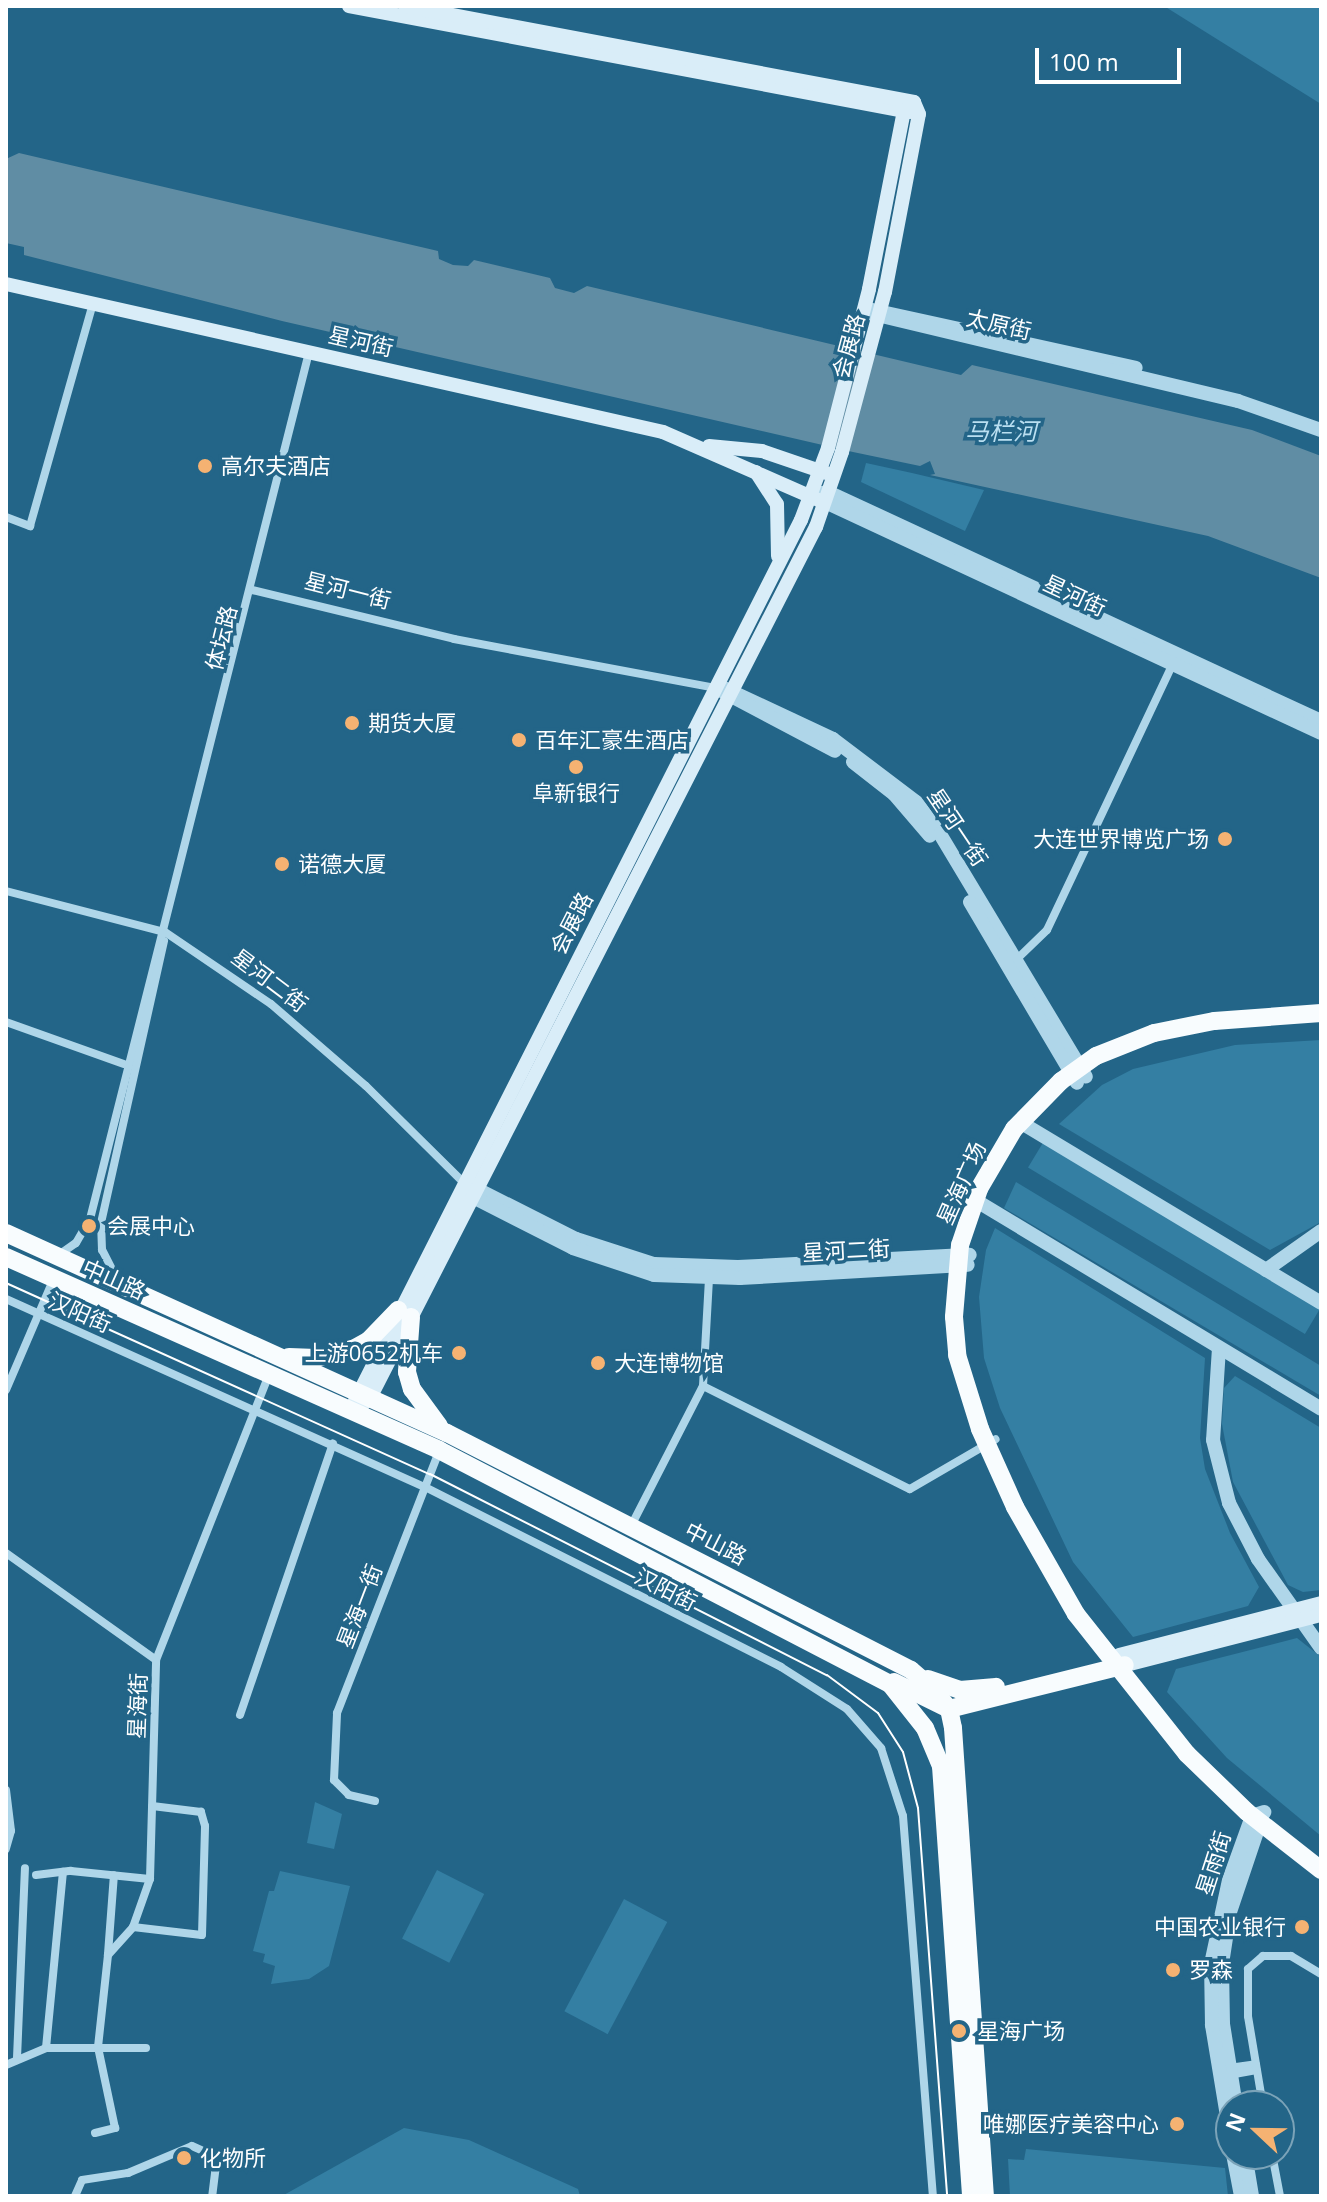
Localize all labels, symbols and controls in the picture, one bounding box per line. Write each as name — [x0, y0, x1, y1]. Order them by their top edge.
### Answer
scale bar — [1039, 32, 1185, 82]
text: 100 m — [1049, 45, 1119, 78]
street label: 太原街 — [964, 304, 1034, 344]
street label: 会展路 — [827, 311, 869, 381]
street label: 星河街 — [326, 321, 396, 361]
water label: 马栏河 — [965, 417, 1037, 445]
place label: 高尔夫酒店 — [221, 453, 331, 479]
marker: 高尔夫酒店 — [196, 457, 214, 475]
street label: 星河一街 — [302, 567, 394, 613]
street label: 星河街 — [1040, 569, 1110, 621]
street label: 体坛路 — [200, 603, 242, 673]
place label: 期货大厦 — [368, 710, 456, 736]
marker: 期货大厦 — [343, 714, 361, 732]
place label: 百年汇豪生酒店 — [535, 727, 689, 753]
marker: 百年汇豪生酒店 — [510, 731, 528, 749]
marker: 阜新银行 — [567, 758, 585, 776]
place label: 阜新银行 — [532, 780, 620, 806]
street label: 星河一街 — [922, 783, 994, 871]
place label: 大连世界博览广场 — [1033, 826, 1209, 852]
marker: 大连世界博览广场 — [1216, 830, 1234, 848]
place label: 诺德大厦 — [298, 851, 386, 877]
marker: 诺德大厦 — [273, 855, 291, 873]
street label: 会展路 — [544, 888, 598, 958]
street label: 星河二街 — [227, 943, 313, 1017]
street label: 星海广场 — [931, 1137, 991, 1229]
place label: 会展中心 — [107, 1213, 195, 1239]
marker: 会展中心 — [78, 1215, 100, 1237]
street label: 星河二街 — [801, 1235, 891, 1265]
street label: 中山路 — [78, 1254, 150, 1304]
street label: 汉阳街 — [44, 1287, 116, 1337]
place label: 上游0652机车 — [305, 1340, 443, 1366]
marker: 上游0652机车 — [450, 1344, 468, 1362]
place label: 大连博物馆 — [614, 1350, 724, 1376]
marker: 大连博物馆 — [589, 1354, 607, 1372]
street label: 中山路 — [681, 1516, 751, 1570]
street label: 星海一街 — [331, 1560, 387, 1652]
street label: 汉阳街 — [631, 1562, 701, 1616]
street label: 星海街 — [123, 1673, 151, 1739]
street label: 星雨街 — [1190, 1828, 1236, 1898]
place label: 中国农业银行 — [1154, 1914, 1286, 1940]
marker: 中国农业银行 — [1293, 1918, 1311, 1936]
place label: 罗森 — [1189, 1957, 1233, 1983]
marker: 罗森 — [1164, 1961, 1182, 1979]
place label: 星海广场 — [977, 2018, 1065, 2044]
marker: 星海广场 — [948, 2020, 970, 2042]
north arrow — [1215, 2090, 1295, 2170]
text: N — [1217, 2108, 1252, 2136]
place label: 唯娜医疗美容中心 — [983, 2111, 1159, 2137]
marker: 唯娜医疗美容中心 — [1166, 2113, 1188, 2135]
place label: 化物所 — [200, 2145, 266, 2171]
marker: 化物所 — [175, 2149, 193, 2167]

